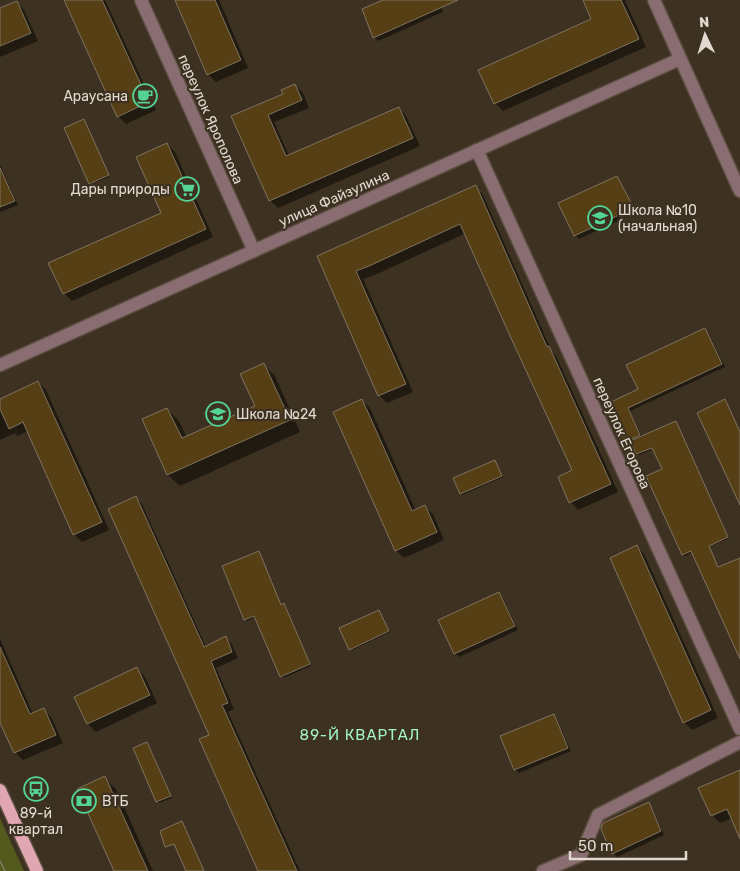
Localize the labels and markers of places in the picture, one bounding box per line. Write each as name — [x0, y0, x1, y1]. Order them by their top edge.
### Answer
cafe icon: Араусана — [132, 83, 158, 109]
place label: Араусана — [63, 88, 128, 105]
supermarket icon: Дары природы — [174, 176, 200, 202]
place label: Дары природы — [71, 181, 170, 198]
place label: Школа №10 (начальная) — [618, 202, 697, 235]
school or university icon: Школа №10 (начальная) — [587, 205, 613, 231]
school or university icon: Школа №24 — [205, 401, 231, 427]
place label: Школа №24 — [236, 406, 317, 423]
bus stop icon: 89-й квартал — [23, 776, 49, 802]
bank icon: ВТБ — [71, 788, 97, 814]
place label: ВТБ — [102, 793, 128, 810]
place label: 89-й квартал — [9, 805, 63, 838]

